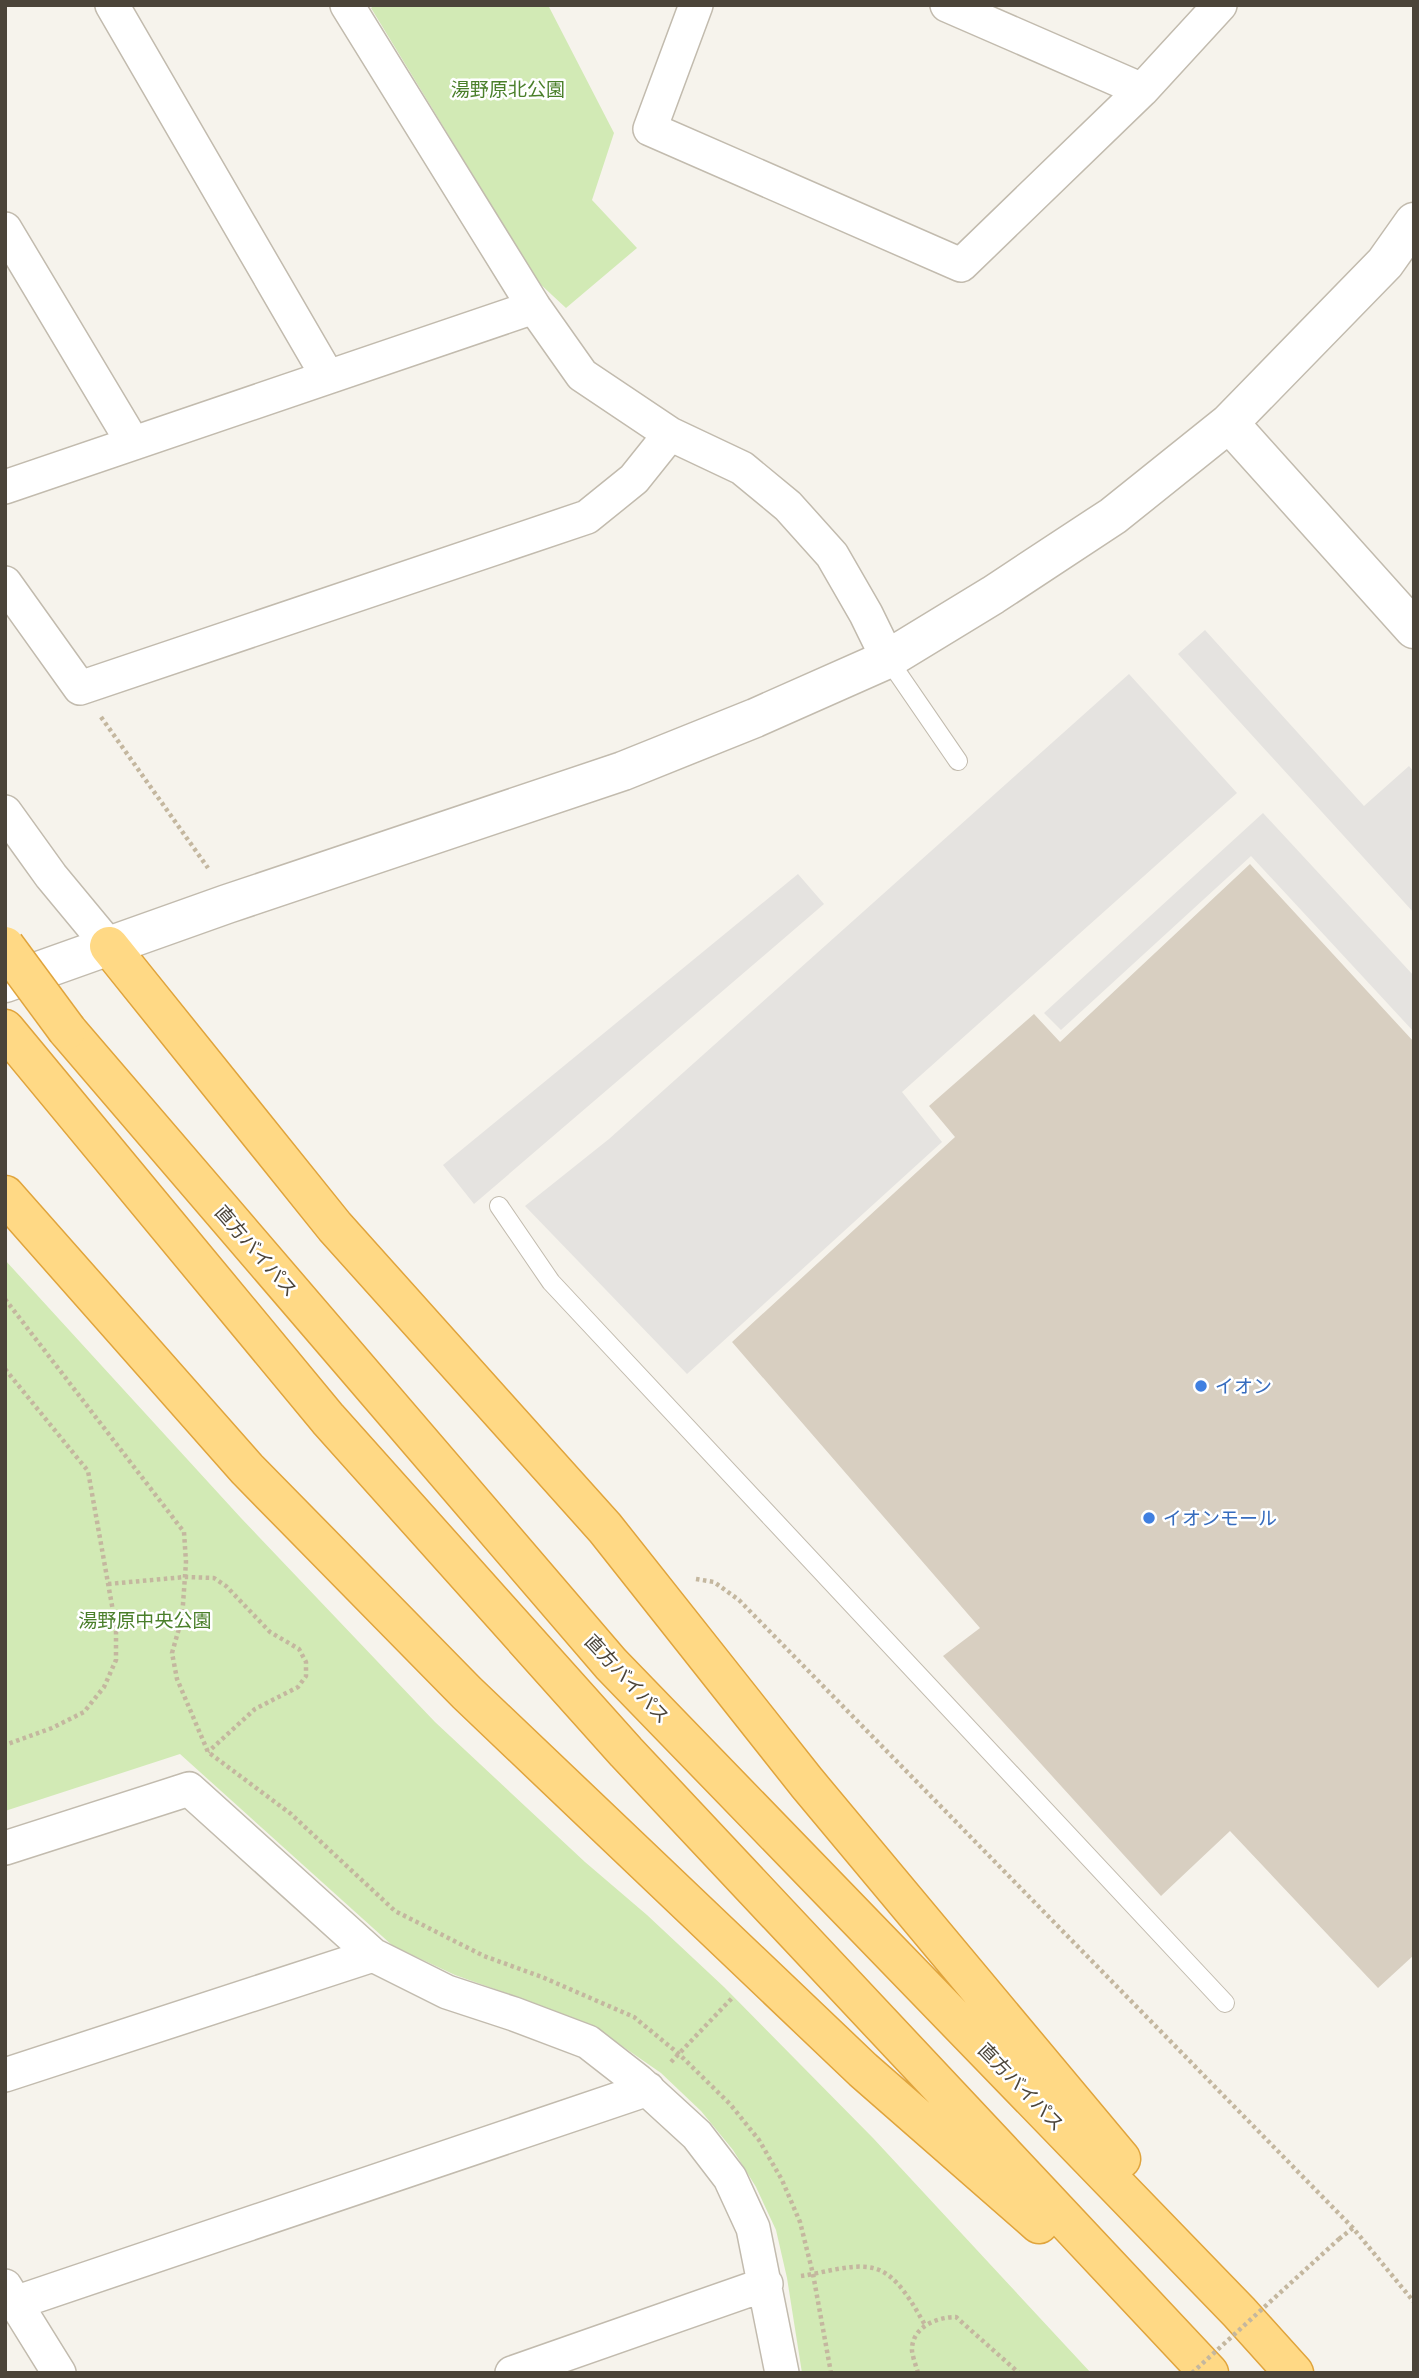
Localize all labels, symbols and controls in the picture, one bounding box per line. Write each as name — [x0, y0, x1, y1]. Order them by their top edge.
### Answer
park label: 湯野原北公園 — [451, 79, 565, 100]
street label: 直方バイパス — [211, 1201, 301, 1301]
place label: イオン — [1215, 1376, 1272, 1397]
marker: イオン — [1193, 1378, 1209, 1394]
place label: イオンモール — [1163, 1508, 1277, 1529]
marker: イオンモール — [1141, 1510, 1157, 1526]
park label: 湯野原中央公園 — [78, 1610, 212, 1631]
street label: 直方バイパス — [581, 1630, 673, 1728]
street label: 直方バイパス — [974, 2039, 1068, 2135]

